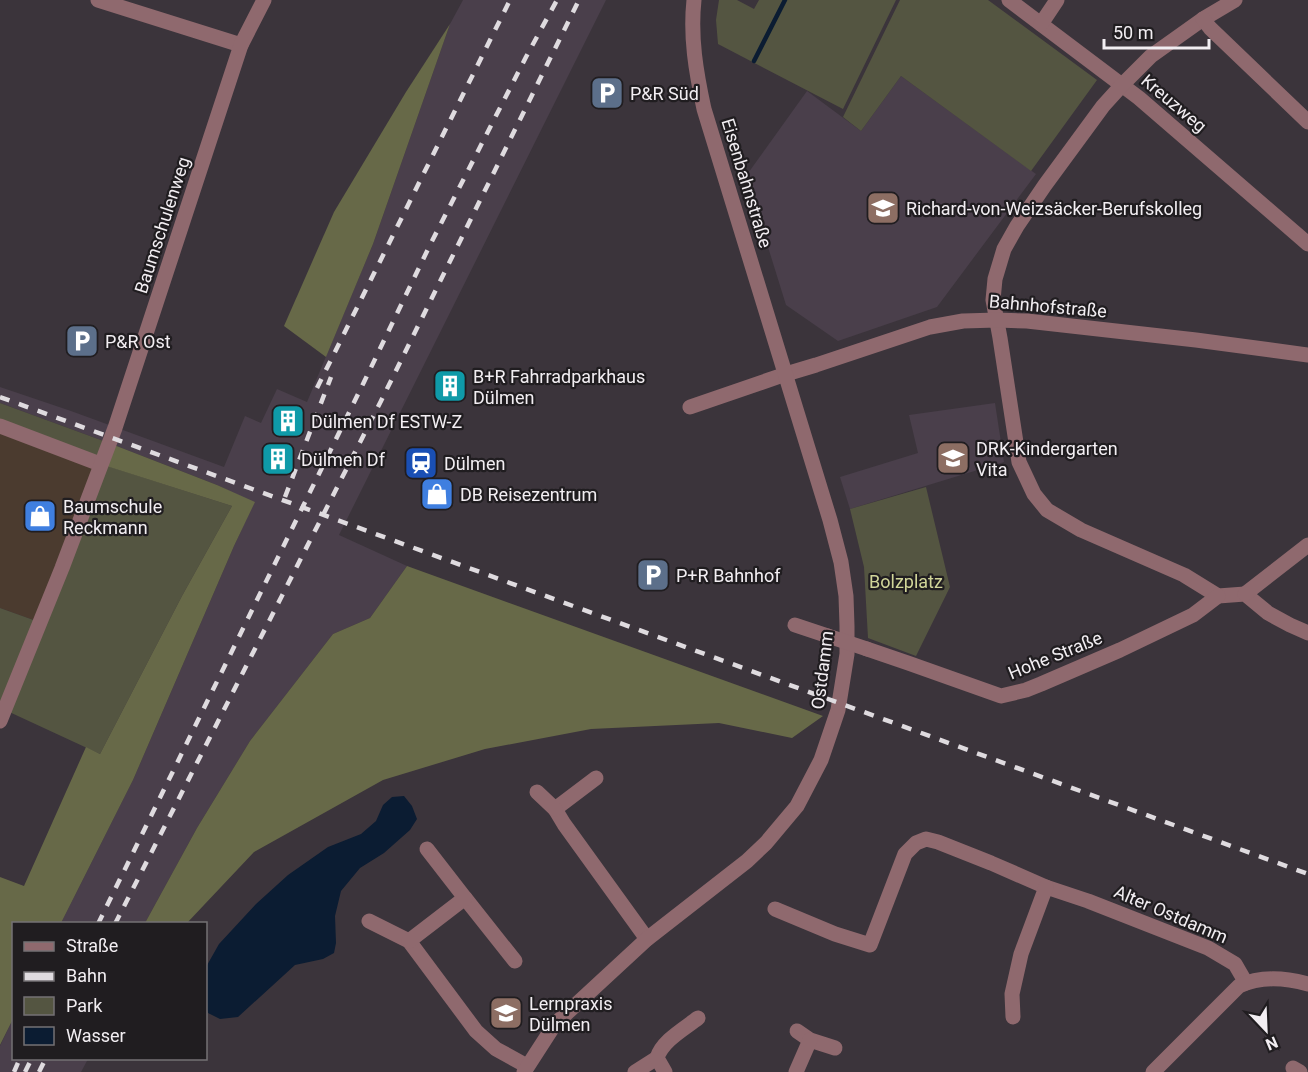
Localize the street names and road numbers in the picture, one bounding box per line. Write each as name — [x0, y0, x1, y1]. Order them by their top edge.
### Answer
street label: Kreuzweg — [1137, 70, 1211, 136]
street label: Eisenbahnstraße — [717, 116, 777, 250]
street label: Baumschulenweg — [130, 154, 194, 296]
street label: Bahnhofstraße — [988, 290, 1108, 322]
street label: Hohe Straße — [1005, 627, 1105, 683]
street label: Ostdamm — [807, 629, 837, 711]
street label: Alter Ostdamm — [1111, 881, 1231, 947]

